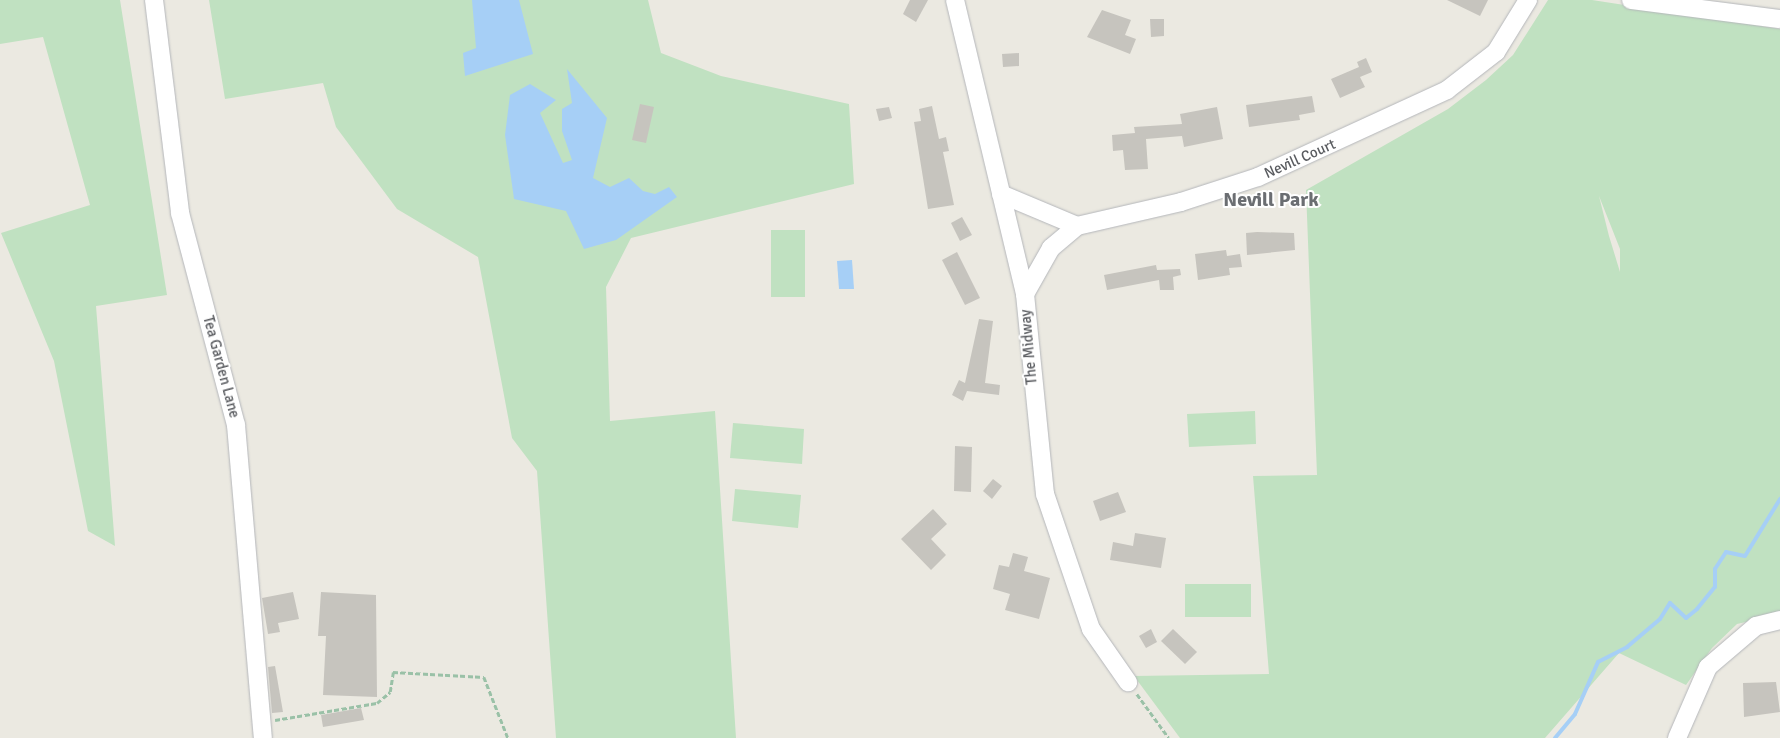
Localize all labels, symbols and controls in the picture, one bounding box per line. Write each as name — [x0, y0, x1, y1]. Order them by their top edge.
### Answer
street label: Nevill Court — [1262, 135, 1338, 183]
district label: Nevill Park — [1223, 187, 1319, 211]
street label: The Midway — [1017, 309, 1041, 385]
street label: Tea Garden Lane — [199, 314, 243, 420]

